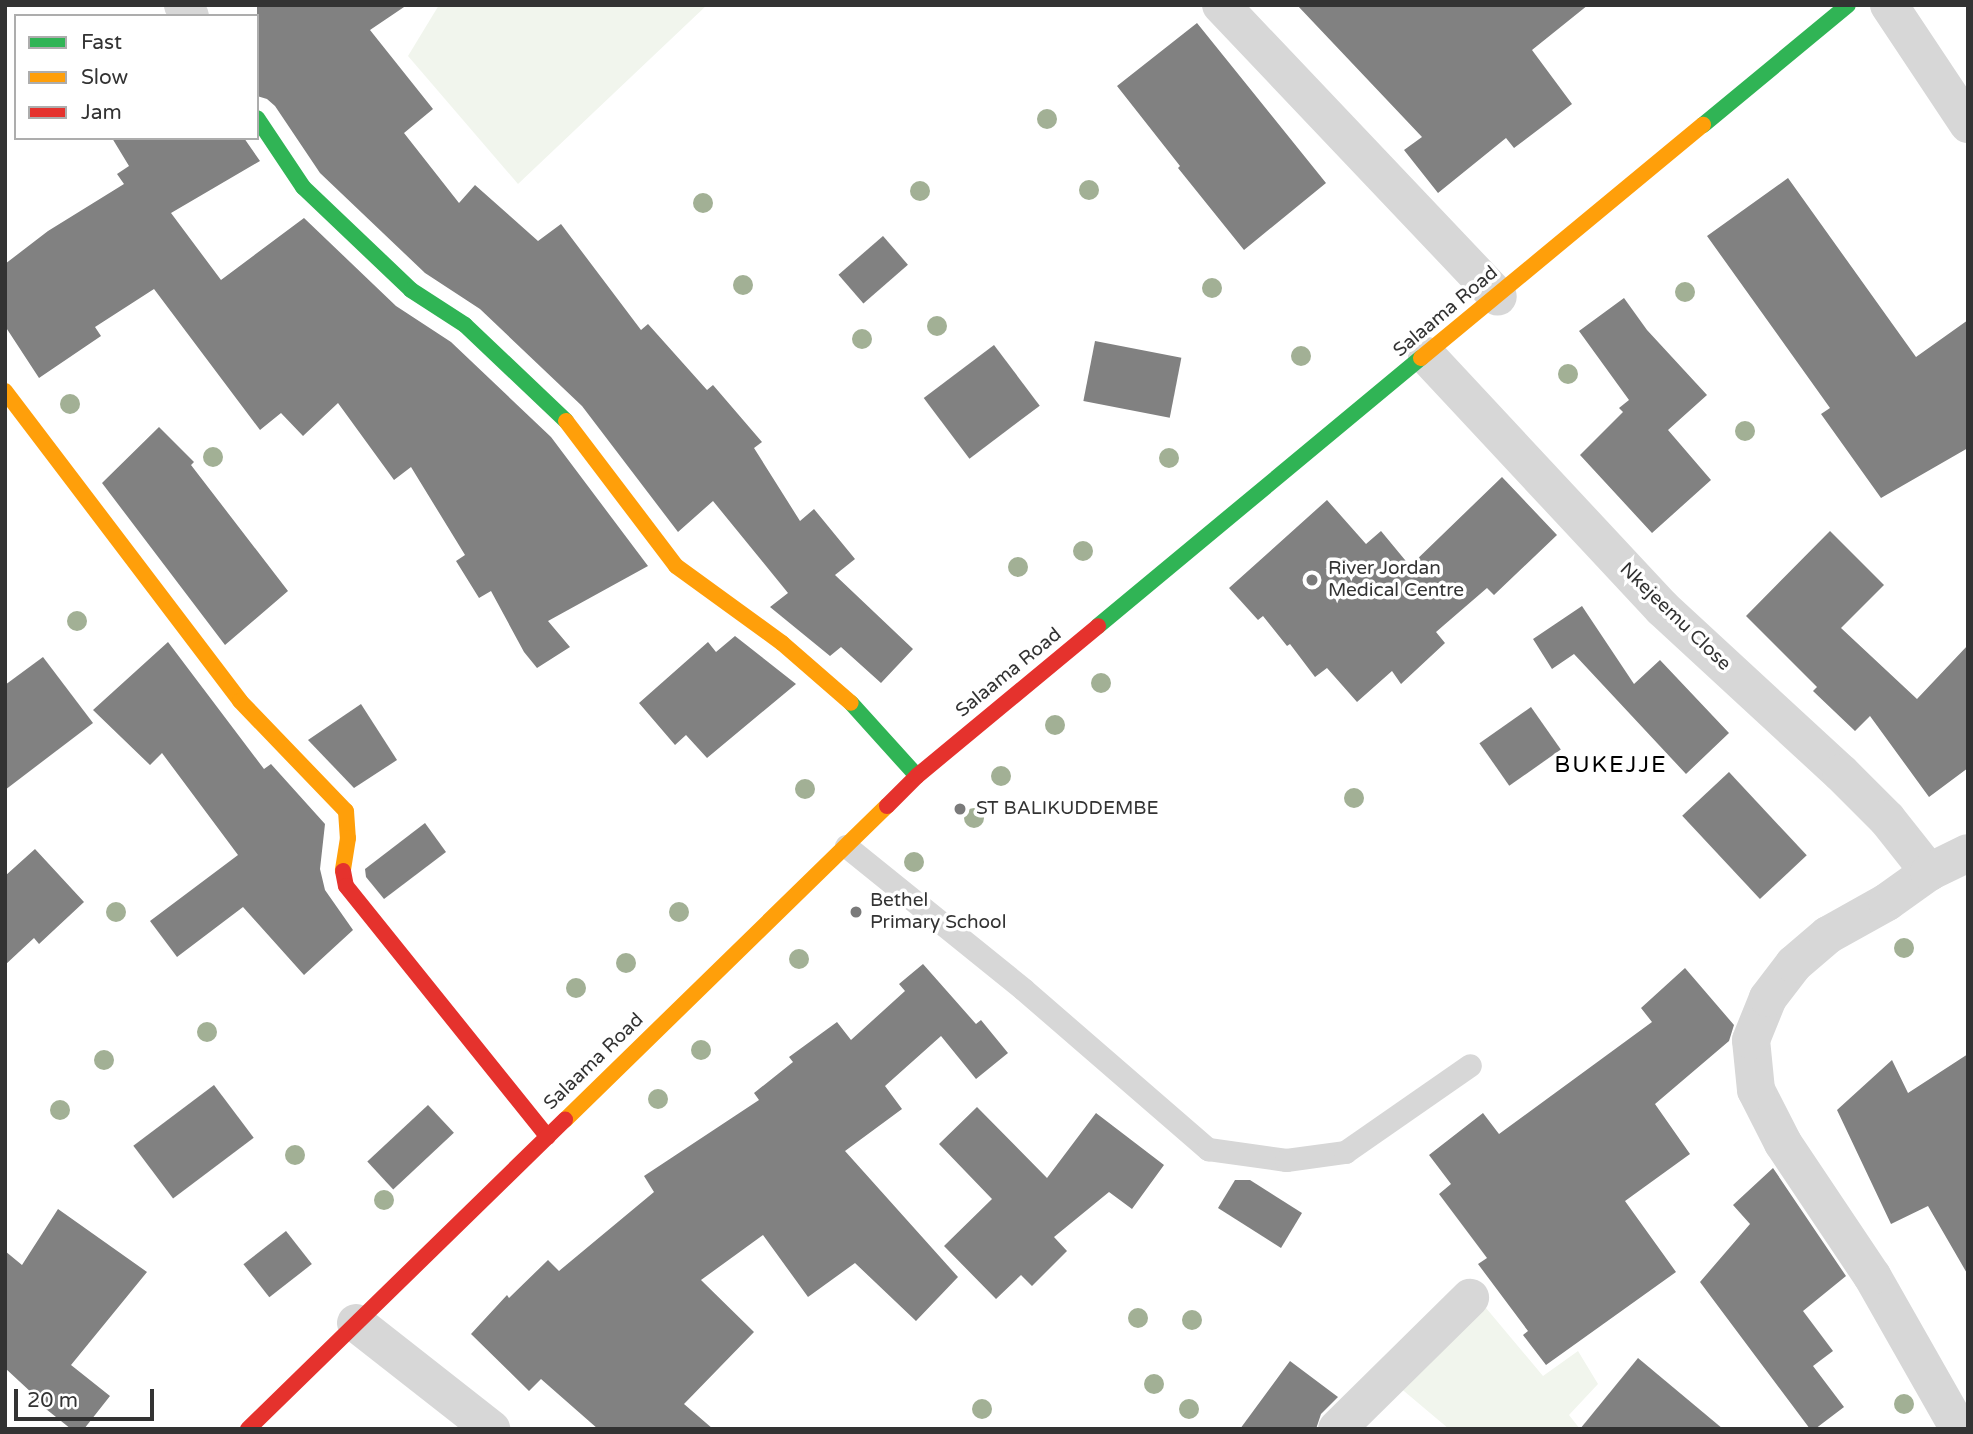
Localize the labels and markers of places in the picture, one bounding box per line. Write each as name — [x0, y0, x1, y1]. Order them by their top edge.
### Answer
place label: River Jordan Medical Centre — [1328, 558, 1464, 602]
marker: River Jordan Medical Centre — [1302, 570, 1322, 590]
place label: ST BALIKUDDEMBE — [976, 798, 1159, 820]
marker: ST BALIKUDDEMBE — [950, 799, 970, 819]
place label: Bethel Primary School — [870, 890, 1006, 934]
marker: Bethel Primary School — [848, 904, 864, 920]

